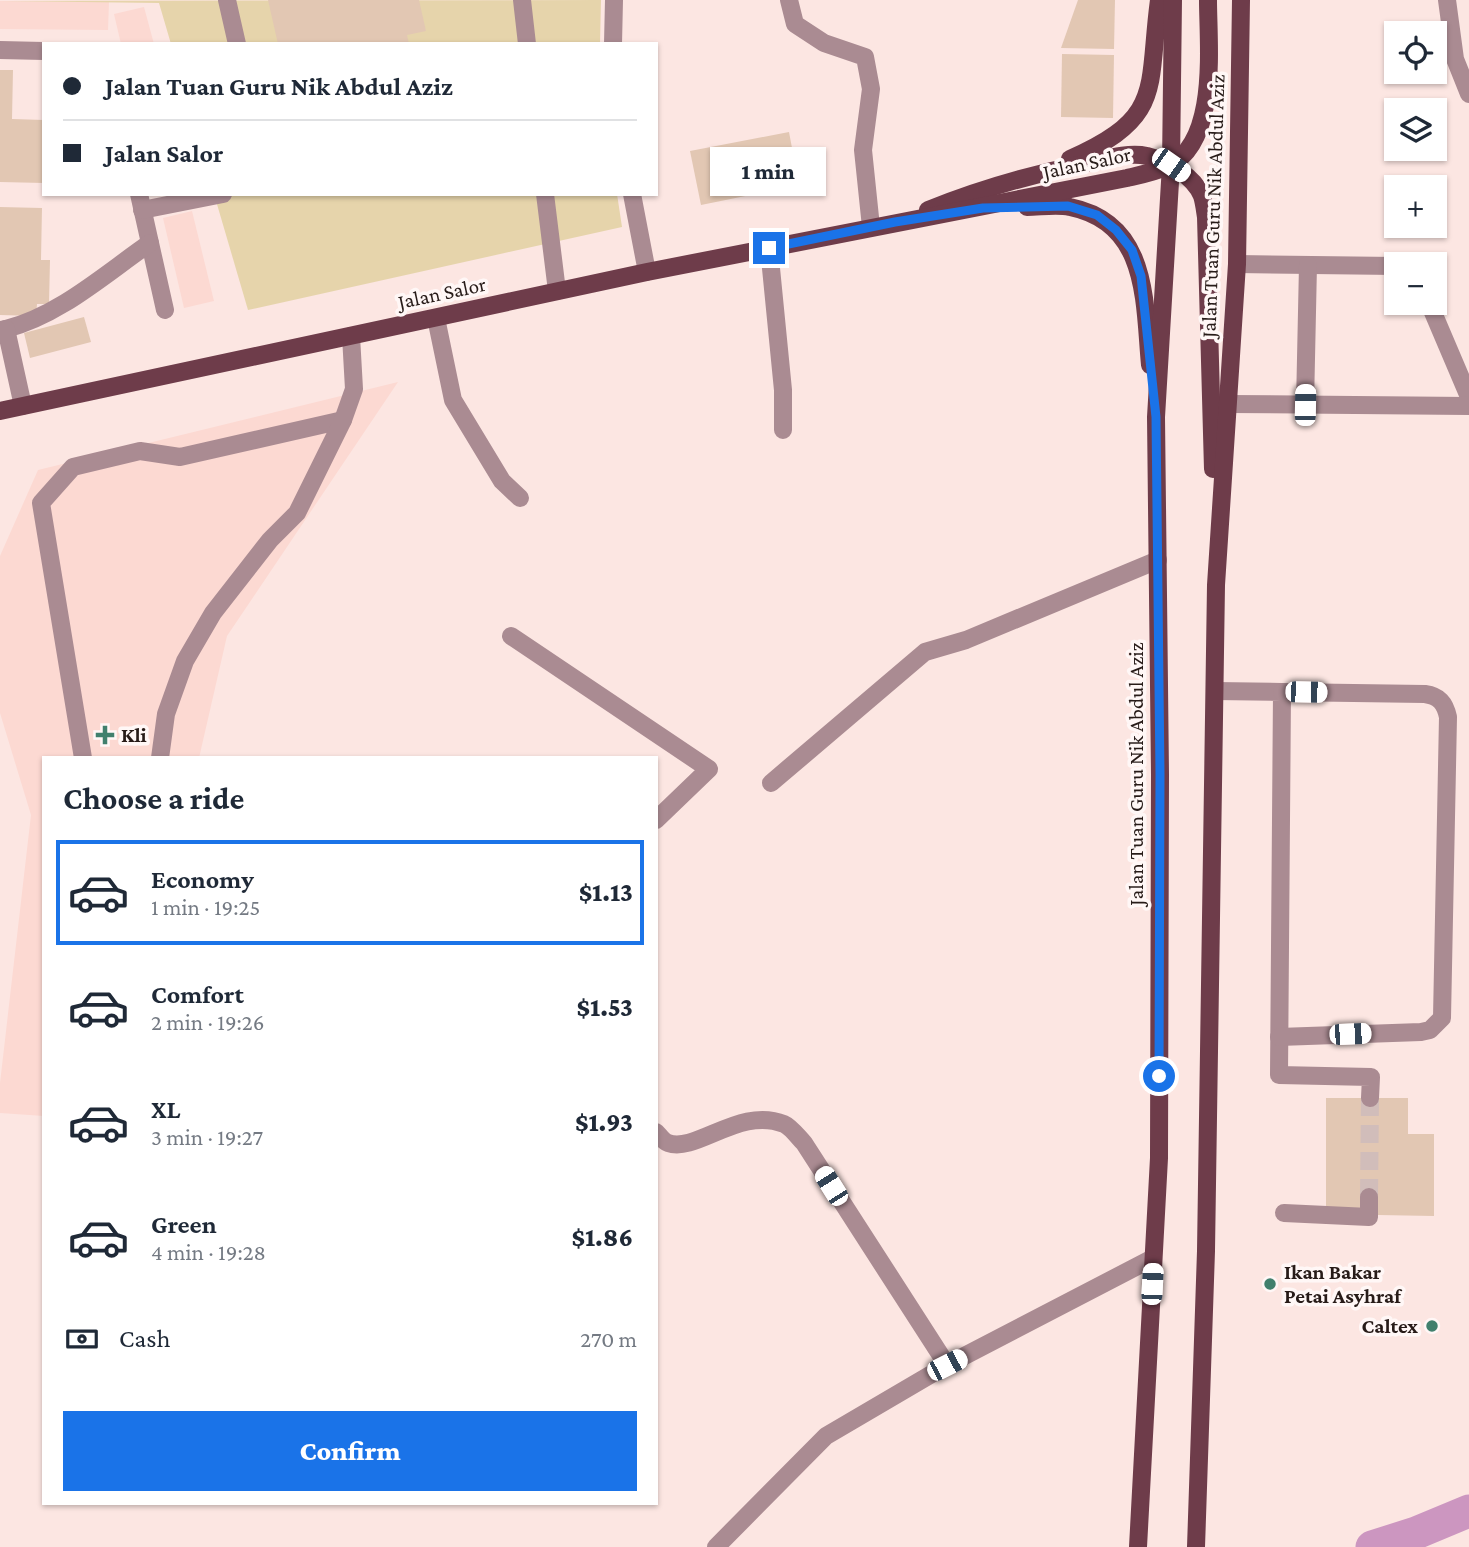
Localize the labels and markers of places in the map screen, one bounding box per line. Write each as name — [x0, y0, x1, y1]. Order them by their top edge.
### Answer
place label: Kli — [121, 723, 147, 747]
marker: Kli — [95, 725, 115, 745]
place label: Ikan Bakar Petai Asyhraf — [1284, 1260, 1402, 1308]
marker: Ikan Bakar Petai Asyhraf — [1262, 1276, 1278, 1292]
place label: Caltex — [1362, 1314, 1418, 1338]
marker: Caltex — [1424, 1318, 1440, 1334]

